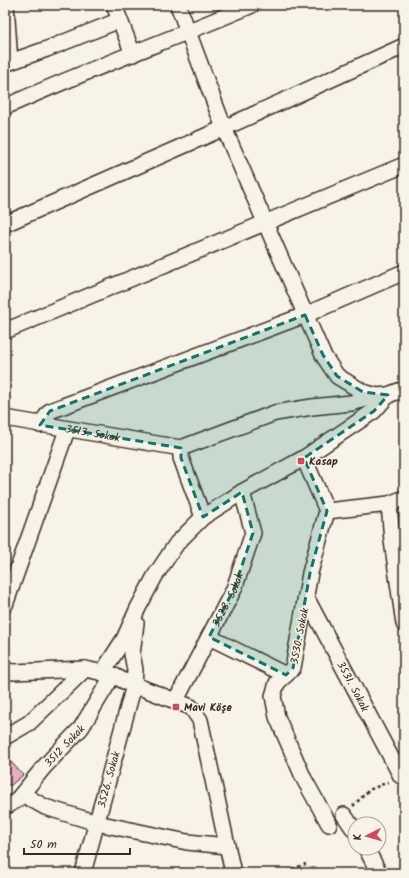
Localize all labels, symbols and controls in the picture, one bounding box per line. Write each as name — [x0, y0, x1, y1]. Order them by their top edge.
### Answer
street label: 3513. Sokak — [64, 420, 122, 448]
place label: Kasap — [309, 453, 338, 471]
marker: Kasap — [296, 456, 306, 466]
street label: 3528. Sokak — [208, 569, 249, 630]
street label: 3530. Sokak — [286, 606, 314, 666]
street label: 3531. Sokak — [332, 658, 374, 716]
place label: Mavi Köşe — [184, 699, 232, 717]
marker: Mavi Köşe — [171, 702, 181, 712]
street label: 3512 Sokak — [40, 720, 90, 772]
street label: 3526. Sokak — [93, 748, 126, 810]
north arrow — [347, 816, 387, 856]
scale bar — [24, 830, 130, 856]
text: K — [349, 832, 367, 841]
text: 50 m — [30, 835, 57, 854]

